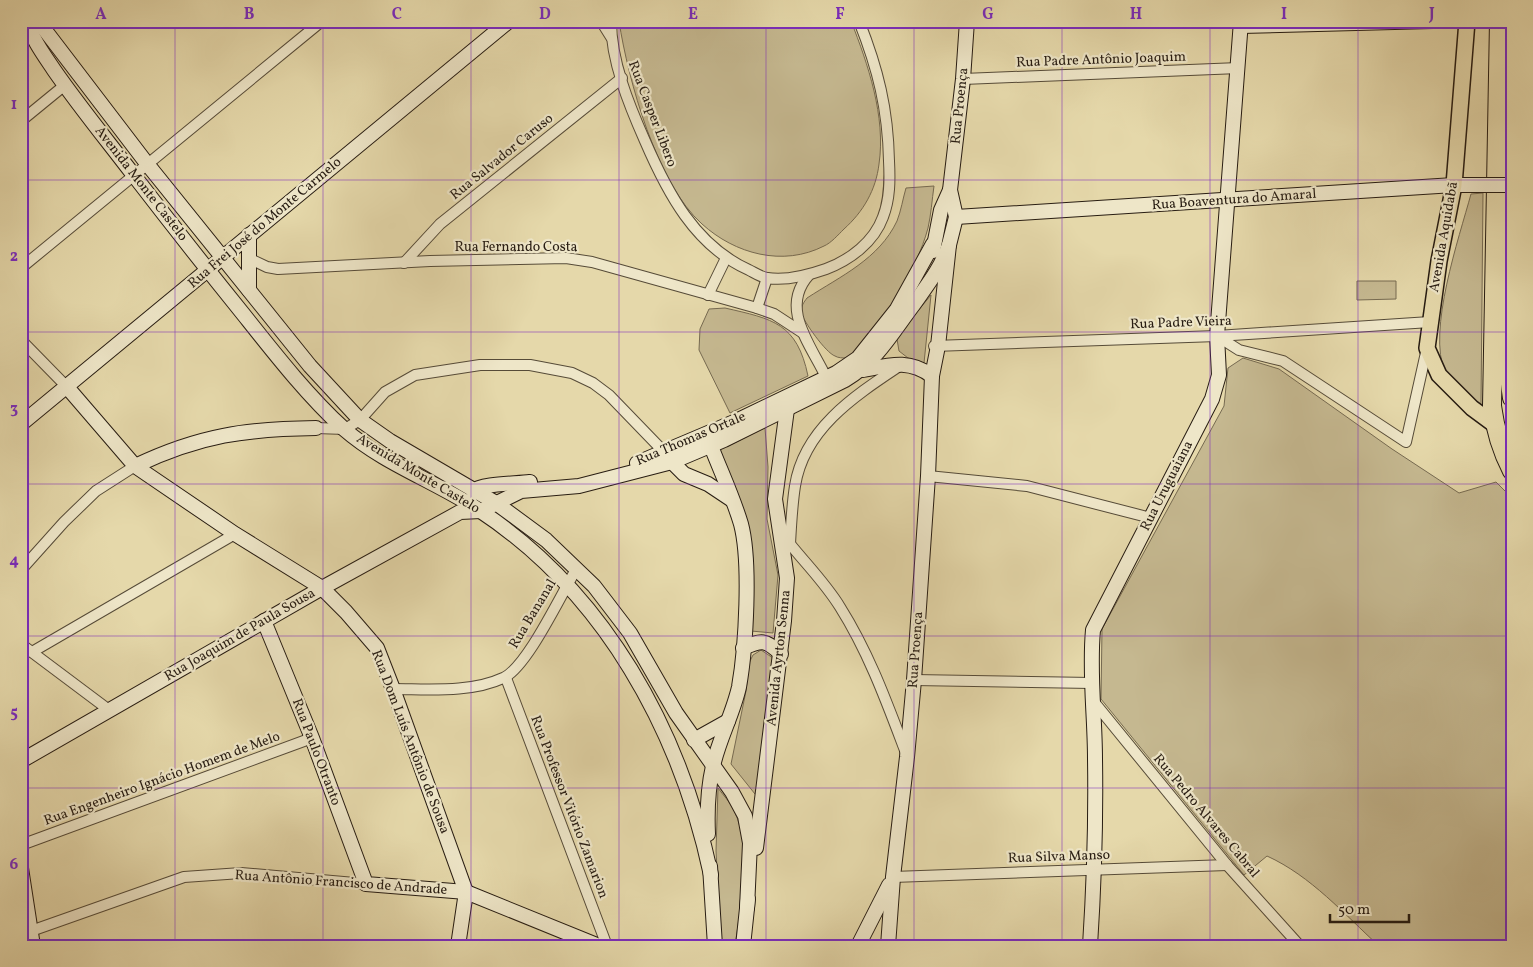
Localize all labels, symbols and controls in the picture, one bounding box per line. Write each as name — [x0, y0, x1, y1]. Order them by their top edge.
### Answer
text: A — [95, 4, 107, 26]
text: B — [244, 4, 255, 26]
text: C — [392, 4, 402, 26]
text: D — [539, 4, 551, 26]
text: E — [688, 4, 698, 26]
text: F — [835, 4, 845, 26]
text: G — [982, 4, 994, 26]
text: H — [1130, 4, 1142, 26]
text: I — [1281, 4, 1287, 26]
text: J — [1428, 4, 1435, 26]
street label: Rua Padre Antônio Joaquim — [1016, 48, 1186, 72]
street label: Rua Casper Libero — [623, 58, 681, 170]
street label: Rua Proença — [947, 67, 973, 145]
text: 1 — [11, 94, 17, 116]
street label: Rua Salvador Caruso — [446, 109, 558, 205]
street label: Avenida Monte Castelo — [90, 123, 192, 245]
street label: Rua Frei José do Monte Carmelo — [184, 153, 346, 293]
street label: Avenida Aquidabã — [1425, 180, 1463, 294]
street label: Rua Boaventura do Amaral — [1151, 185, 1317, 215]
street label: Rua Fernando Costa — [454, 238, 578, 257]
text: 2 — [10, 246, 18, 268]
street label: Rua Padre Vieira — [1130, 312, 1232, 334]
text: 3 — [10, 398, 18, 420]
street label: Rua Thomas Ortale — [633, 407, 749, 471]
street label: Avenida Monte Castelo — [353, 430, 483, 518]
street label: Rua Uruguaiana — [1136, 438, 1198, 534]
text: 4 — [9, 550, 19, 572]
street label: Rua Bananal — [505, 576, 561, 652]
street label: Rua Joaquim de Paula Sousa — [161, 584, 319, 686]
street label: Avenida Ayrton Senna — [762, 589, 796, 727]
street label: Rua Proença — [904, 611, 928, 689]
street label: Rua Dom Luís Antônio de Sousa — [366, 647, 454, 837]
street label: Rua Paulo Otranto — [287, 696, 345, 808]
text: 5 — [10, 702, 18, 724]
street label: Rua Professor Vitório Zamarion — [525, 713, 613, 901]
street label: Rua Engenheiro Ignácio Homem de Melo — [41, 727, 283, 831]
street label: Rua Pedro Alvares Cabral — [1149, 750, 1263, 882]
street label: Rua Silva Manso — [1008, 846, 1110, 868]
text: 6 — [10, 854, 19, 876]
street label: Rua Antônio Francisco de Andrade — [234, 866, 448, 900]
scale bar — [1330, 892, 1409, 924]
text: 50 m — [1338, 900, 1370, 921]

